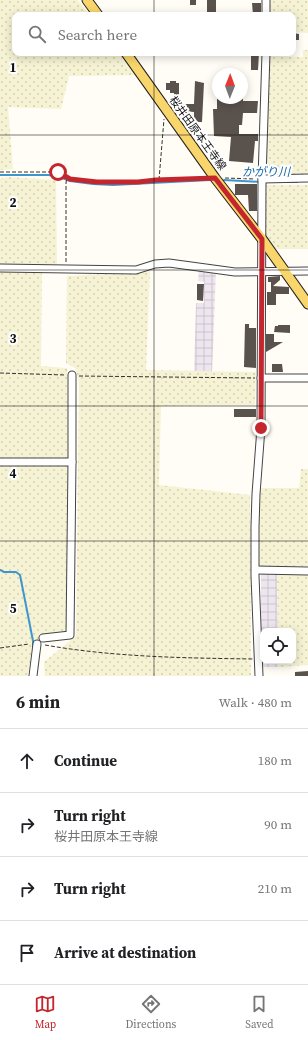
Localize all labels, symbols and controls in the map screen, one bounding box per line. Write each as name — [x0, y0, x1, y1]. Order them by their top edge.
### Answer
search box — [12, 12, 296, 56]
icon: search — [26, 23, 48, 45]
text: Search here — [58, 24, 137, 45]
text: 1 — [9, 59, 17, 76]
north arrow — [212, 68, 248, 104]
street label: 桜井田原本王寺線 — [166, 93, 230, 173]
route start — [49, 163, 67, 181]
water label: かがり川 — [242, 164, 292, 180]
text: 2 — [9, 194, 17, 211]
text: 3 — [9, 330, 17, 347]
route end — [252, 419, 270, 437]
text: 4 — [9, 465, 17, 482]
text: 5 — [9, 600, 17, 617]
map controls — [260, 628, 296, 664]
button: locate — [260, 628, 296, 664]
text: 6 min — [16, 690, 60, 714]
text: Walk · 480 m — [219, 694, 292, 711]
icon: ahead — [16, 750, 38, 772]
text: Continue — [54, 750, 117, 771]
text: 180 m — [258, 752, 292, 769]
text: Turn right — [54, 805, 126, 826]
icon: right — [16, 814, 38, 836]
text: 90 m — [264, 816, 292, 833]
text: 桜井田原本王寺線 — [54, 828, 158, 845]
icon: right — [16, 878, 38, 900]
text: Turn right — [54, 878, 126, 899]
text: 210 m — [258, 880, 292, 897]
icon: arrive — [16, 942, 38, 964]
text: Arrive at destination — [54, 942, 196, 963]
tab: Map — [34, 993, 56, 1032]
tab: Directions — [125, 993, 176, 1032]
tab: Saved — [245, 993, 274, 1032]

